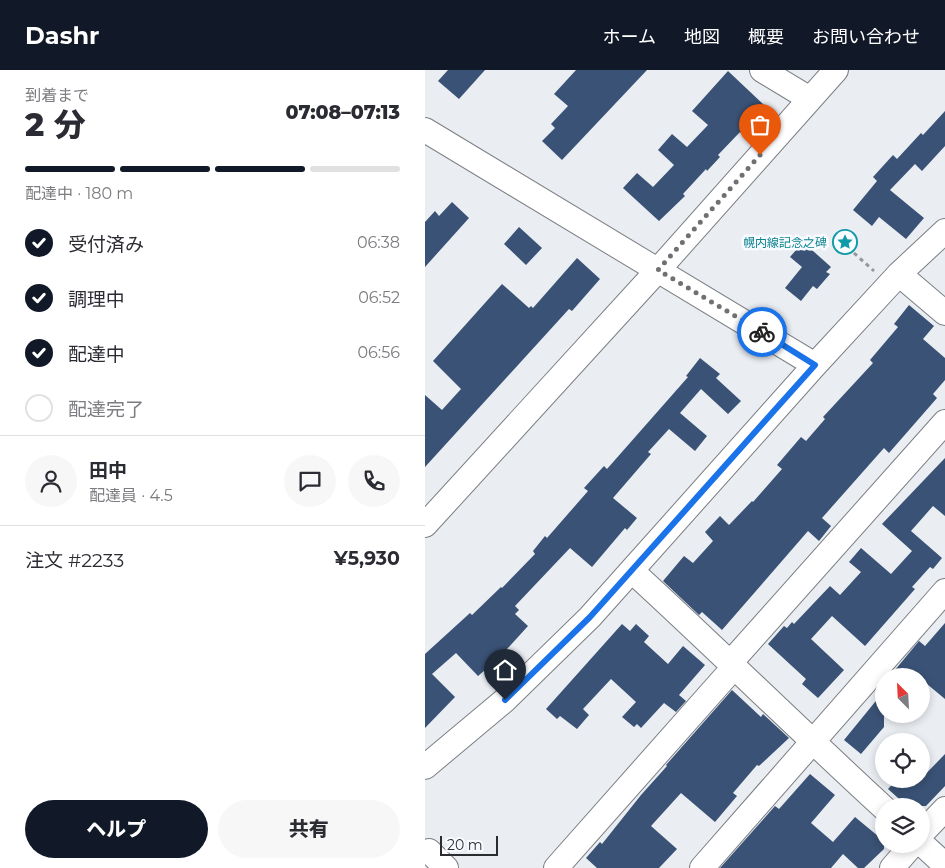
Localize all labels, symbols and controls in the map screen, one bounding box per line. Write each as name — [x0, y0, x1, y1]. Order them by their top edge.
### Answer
text: Dashr — [25, 21, 99, 50]
text: ホーム — [603, 26, 656, 48]
text: 地図 — [684, 26, 720, 48]
text: 概要 — [748, 26, 784, 48]
text: お問い合わせ — [812, 26, 920, 48]
text: 到着まで — [25, 86, 89, 105]
text: 07:08–07:13 — [286, 101, 400, 124]
pin — [739, 104, 781, 155]
text: 2 分 — [25, 105, 85, 144]
icon: bag — [746, 111, 774, 139]
text: 配達中 · 180 m — [25, 184, 133, 203]
icon: check — [25, 229, 53, 257]
place icon: 幌内線記念之碑 — [832, 229, 858, 255]
text: 受付済み — [68, 233, 144, 256]
text: 06:38 — [357, 233, 400, 252]
place label: 幌内線記念之碑 — [743, 235, 827, 250]
icon: check — [25, 284, 53, 312]
text: 調理中 — [68, 288, 125, 311]
text: 06:52 — [358, 288, 400, 307]
courier — [737, 307, 787, 357]
icon: bike — [748, 318, 776, 346]
icon: check — [25, 339, 53, 367]
text: 配達中 — [68, 343, 125, 366]
text: 06:56 — [357, 343, 400, 362]
text: 配達完了 — [68, 398, 144, 421]
button: person — [25, 455, 77, 507]
button: chat — [284, 455, 336, 507]
button: phone — [348, 455, 400, 507]
text: 田中 — [89, 459, 127, 482]
text: 配達員 · 4.5 — [89, 486, 173, 505]
text: ¥5,930 — [334, 547, 400, 570]
text: 注文 #2233 — [25, 549, 124, 572]
pin — [484, 649, 526, 700]
icon: home — [491, 656, 519, 684]
north arrow — [875, 668, 930, 722]
map controls — [875, 668, 930, 853]
button: locate — [875, 733, 930, 788]
button: layers — [875, 798, 930, 853]
button: ヘルプ — [25, 800, 208, 858]
button: 共有 — [218, 800, 400, 858]
scale bar — [440, 833, 497, 856]
text: 20 m — [447, 836, 483, 854]

